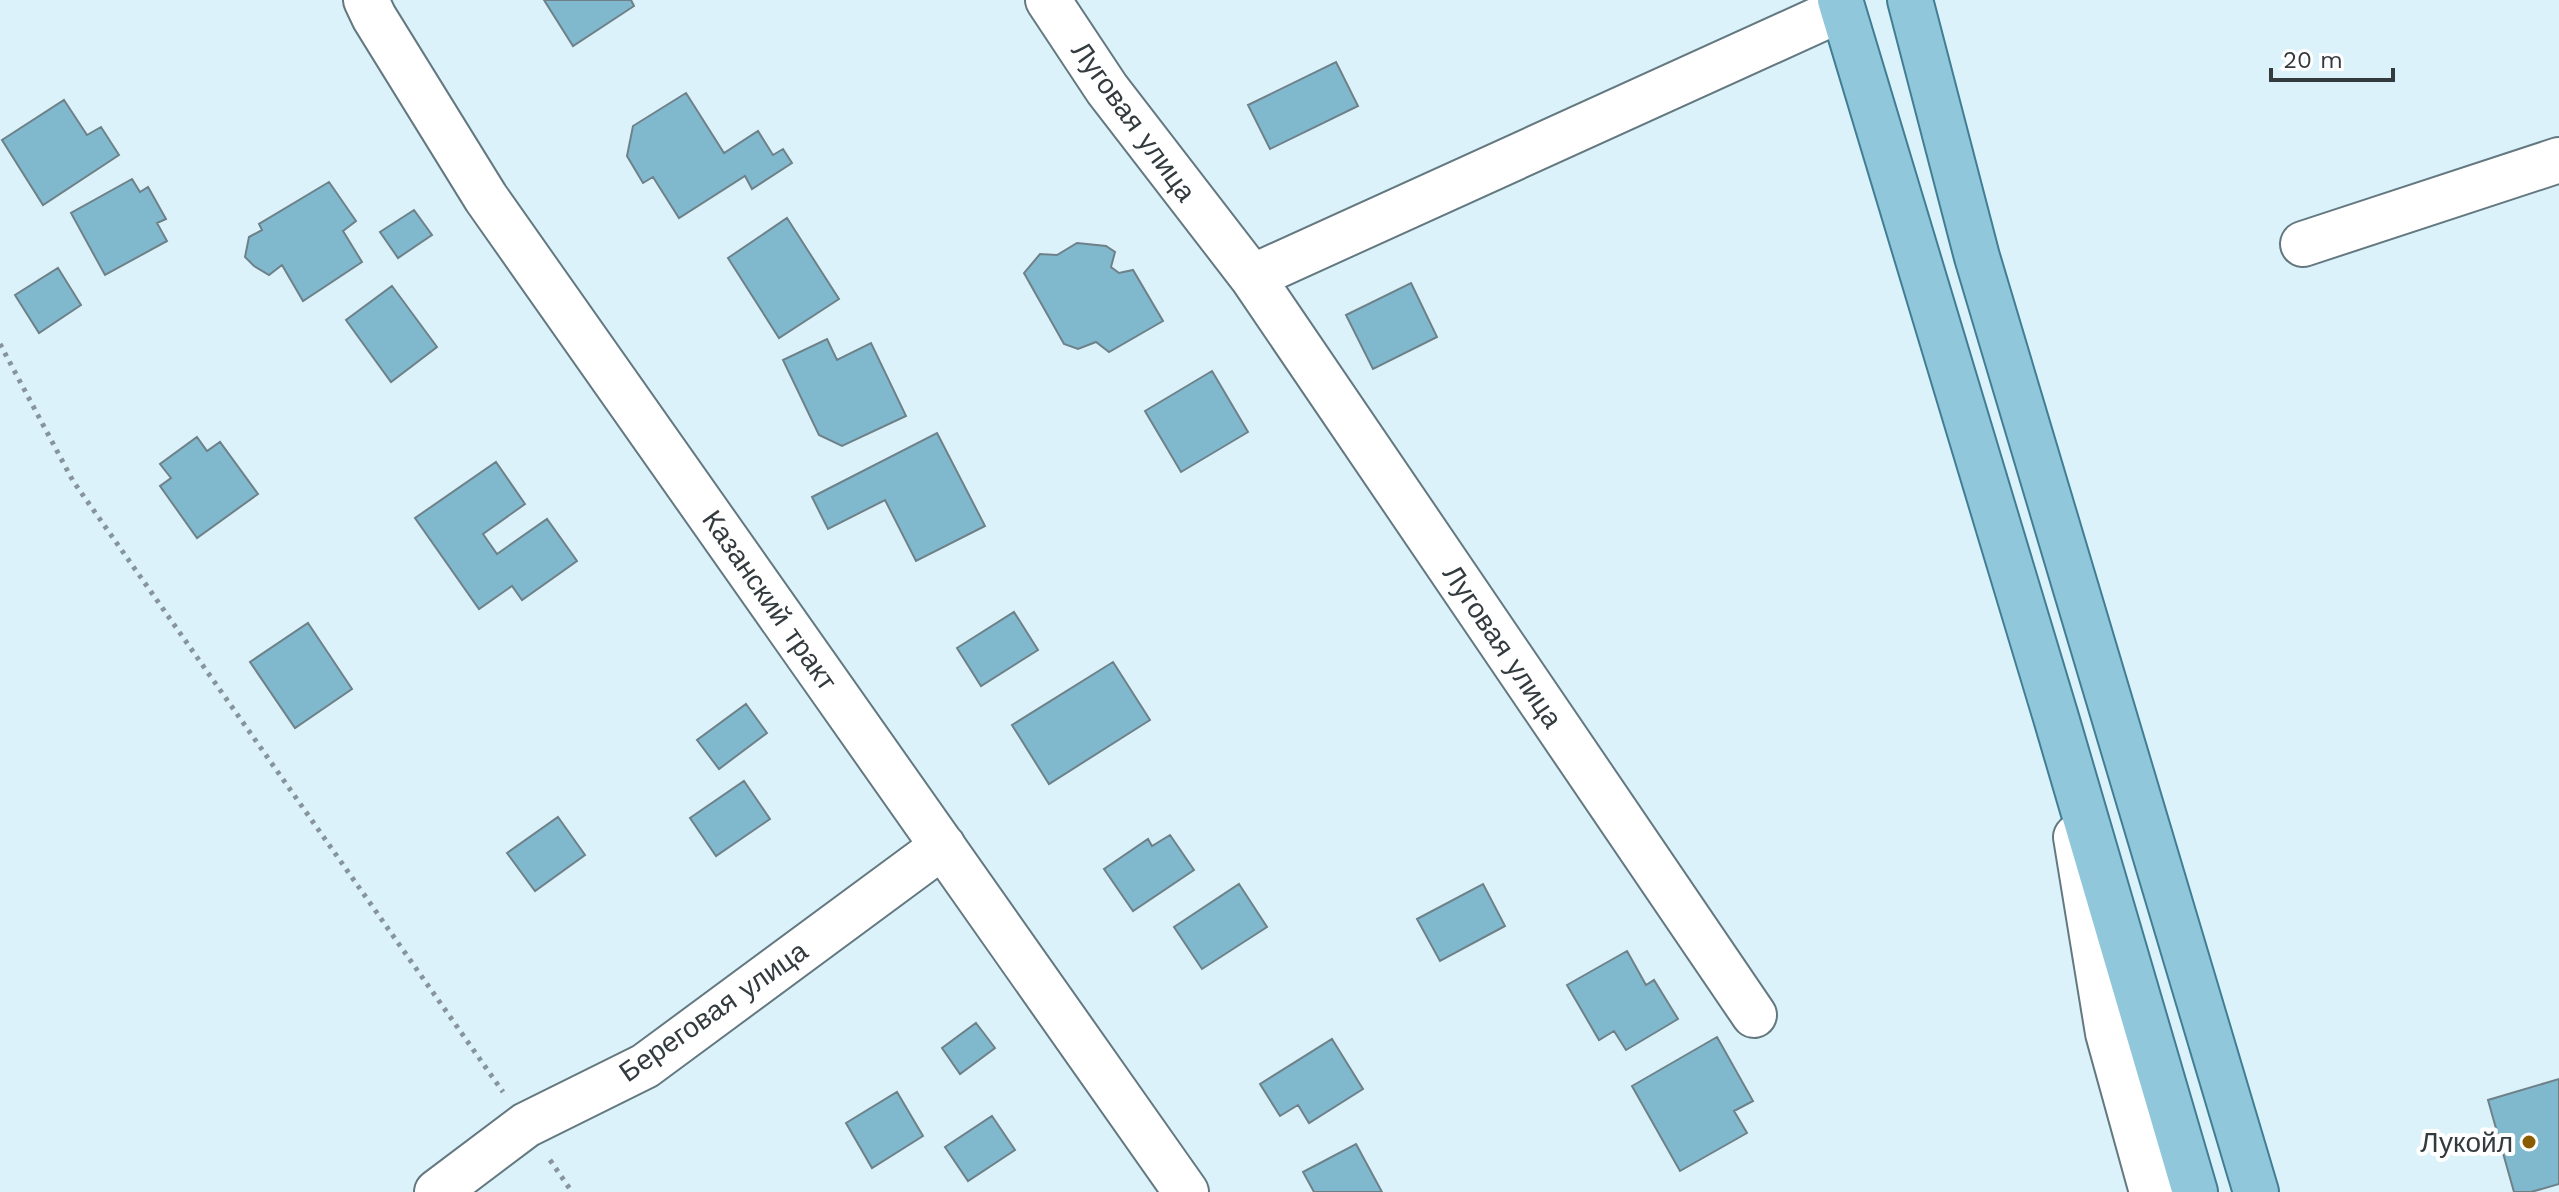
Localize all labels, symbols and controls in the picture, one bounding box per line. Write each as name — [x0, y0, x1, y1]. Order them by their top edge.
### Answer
scale bar — [2271, 32, 2393, 82]
street label: Луговая улица — [1064, 35, 1203, 208]
text: 20 m — [2283, 46, 2343, 74]
street label: Казанский тракт — [695, 504, 844, 697]
street label: Луговая улица — [1436, 558, 1570, 734]
street label: Береговая улица — [613, 934, 814, 1089]
place label: Лукойл — [2420, 1126, 2513, 1159]
marker: Лукойл — [2520, 1133, 2538, 1151]

